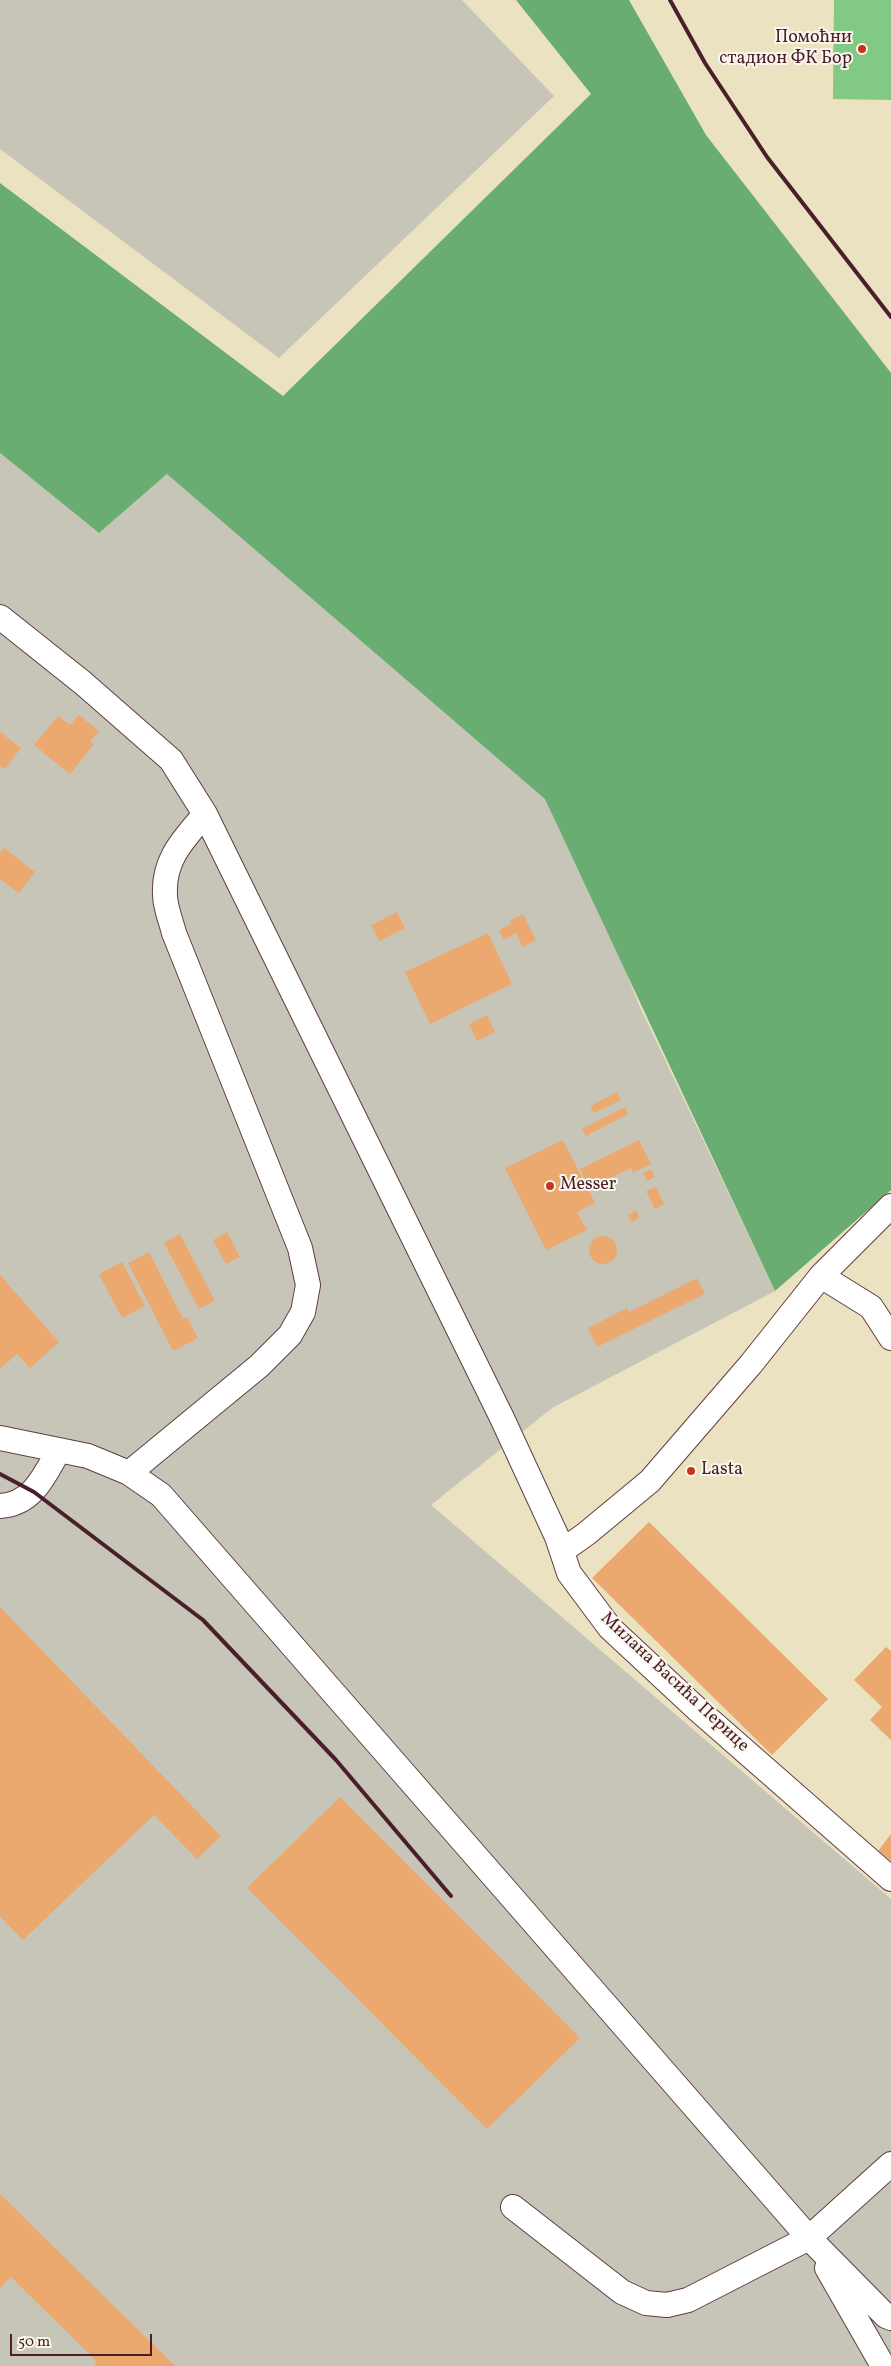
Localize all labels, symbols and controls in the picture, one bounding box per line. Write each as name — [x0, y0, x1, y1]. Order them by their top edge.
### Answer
place label: Помоћни стадион ФК Бор — [719, 28, 852, 70]
marker: Помоћни стадион ФК Бор — [856, 43, 868, 55]
place label: Messer — [560, 1175, 616, 1197]
marker: Messer — [544, 1180, 556, 1192]
place label: Lasta — [701, 1460, 743, 1482]
marker: Lasta — [685, 1465, 697, 1477]
street label: Милана Васића Перице — [595, 1608, 753, 1758]
scale bar — [12, 2324, 155, 2356]
text: 50 m — [18, 2332, 50, 2353]

